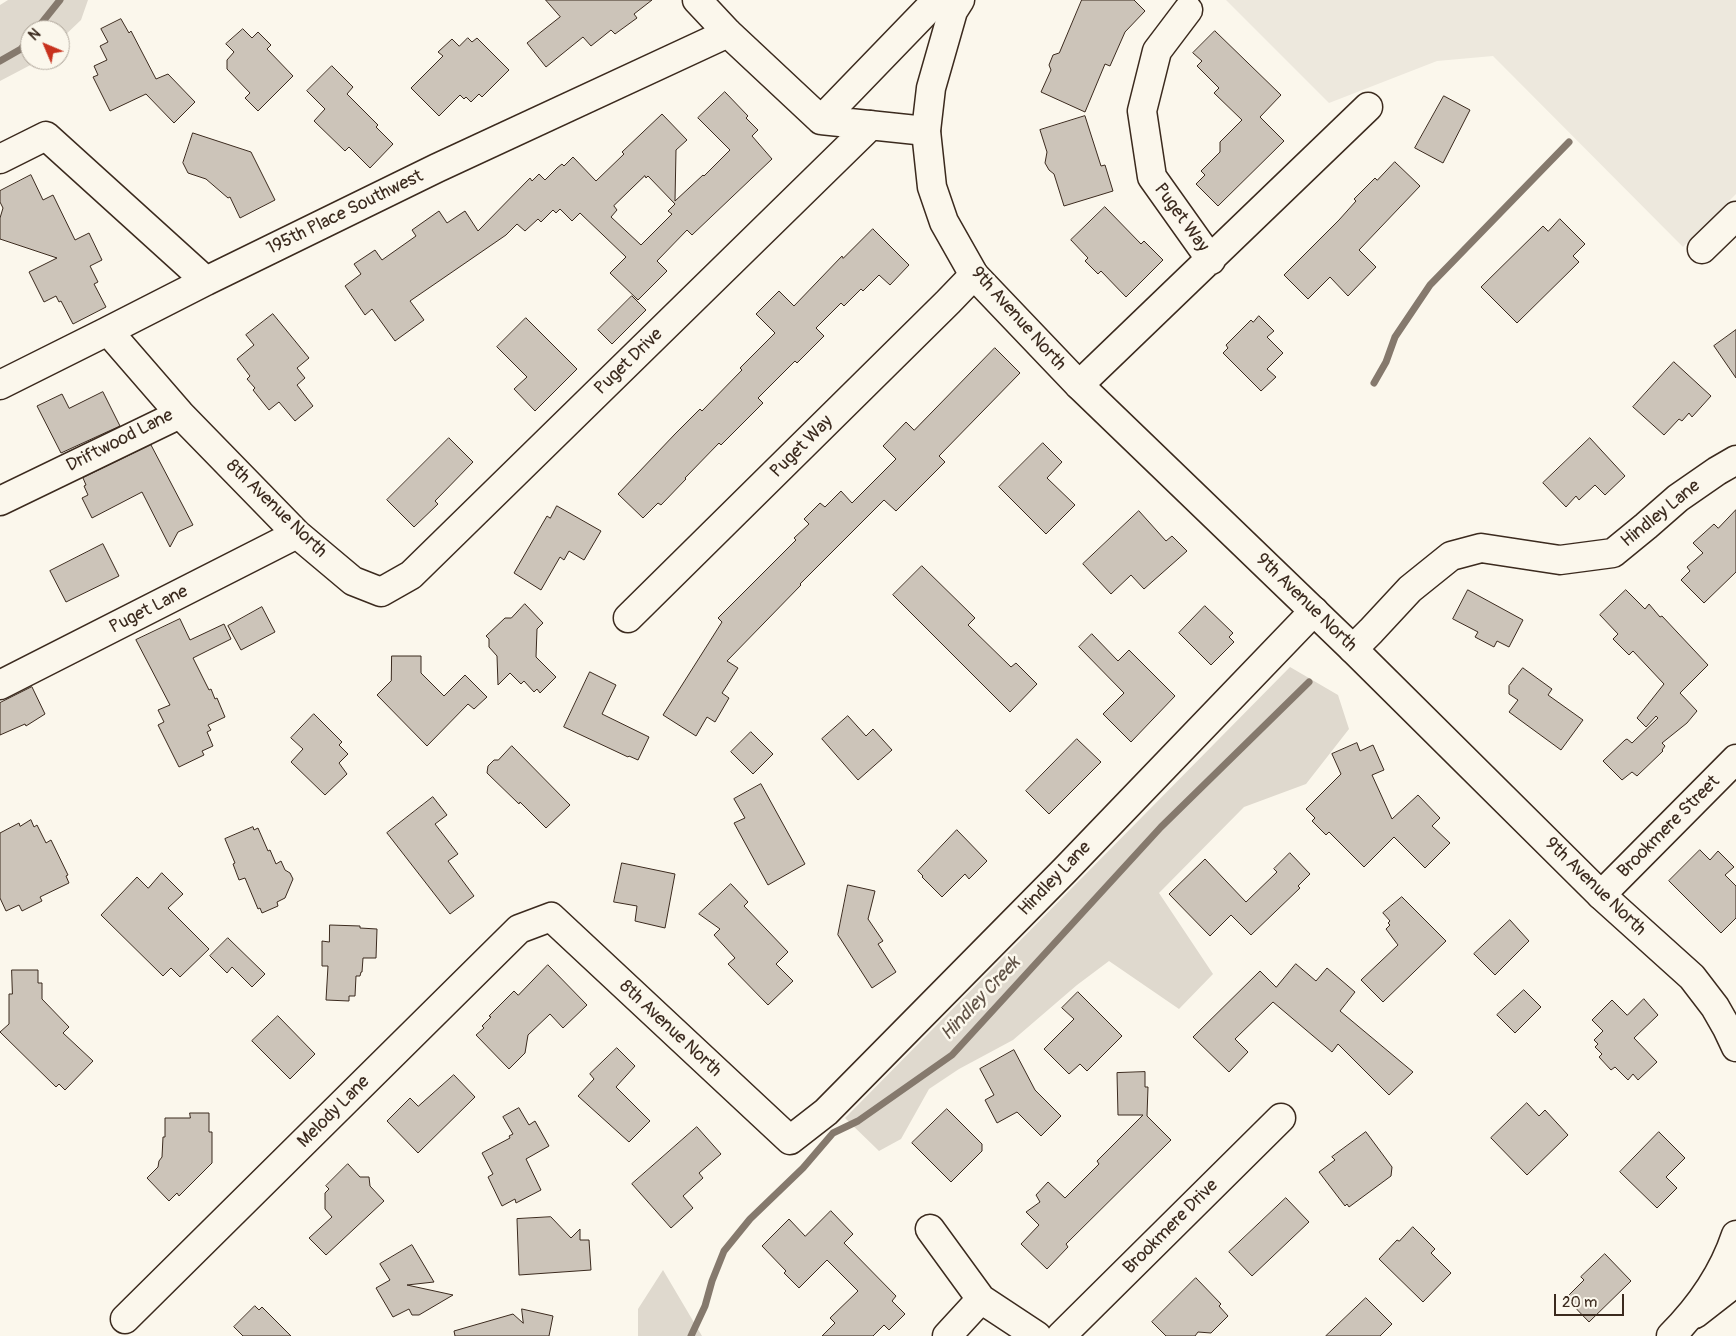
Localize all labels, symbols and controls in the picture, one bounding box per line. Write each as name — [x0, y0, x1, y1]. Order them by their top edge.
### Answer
north arrow — [20, 20, 70, 70]
text: N — [25, 25, 44, 44]
street label: 195th Place Southwest — [263, 166, 427, 260]
street label: Puget Way — [1149, 179, 1213, 257]
street label: 9th Avenue North — [966, 263, 1070, 375]
street label: Puget Drive — [590, 324, 668, 400]
street label: Driftwood Lane — [63, 405, 177, 477]
street label: Puget Way — [766, 411, 838, 483]
street label: 8th Avenue North — [221, 455, 331, 563]
street label: Hindley Lane — [1617, 476, 1705, 552]
street label: 9th Avenue North — [1251, 549, 1361, 657]
street label: Puget Lane — [106, 581, 192, 639]
street label: Brookmere Street — [1613, 771, 1725, 883]
street label: 9th Avenue North — [1540, 833, 1650, 941]
street label: Hindley Lane — [1014, 837, 1096, 921]
water label: Hindley Creek — [936, 952, 1026, 1046]
street label: 8th Avenue North — [614, 976, 726, 1082]
street label: Melody Lane — [293, 1071, 375, 1153]
street label: Brookmere Drive — [1119, 1175, 1223, 1279]
scale bar — [1556, 1284, 1626, 1316]
text: 20 m — [1562, 1293, 1597, 1312]

